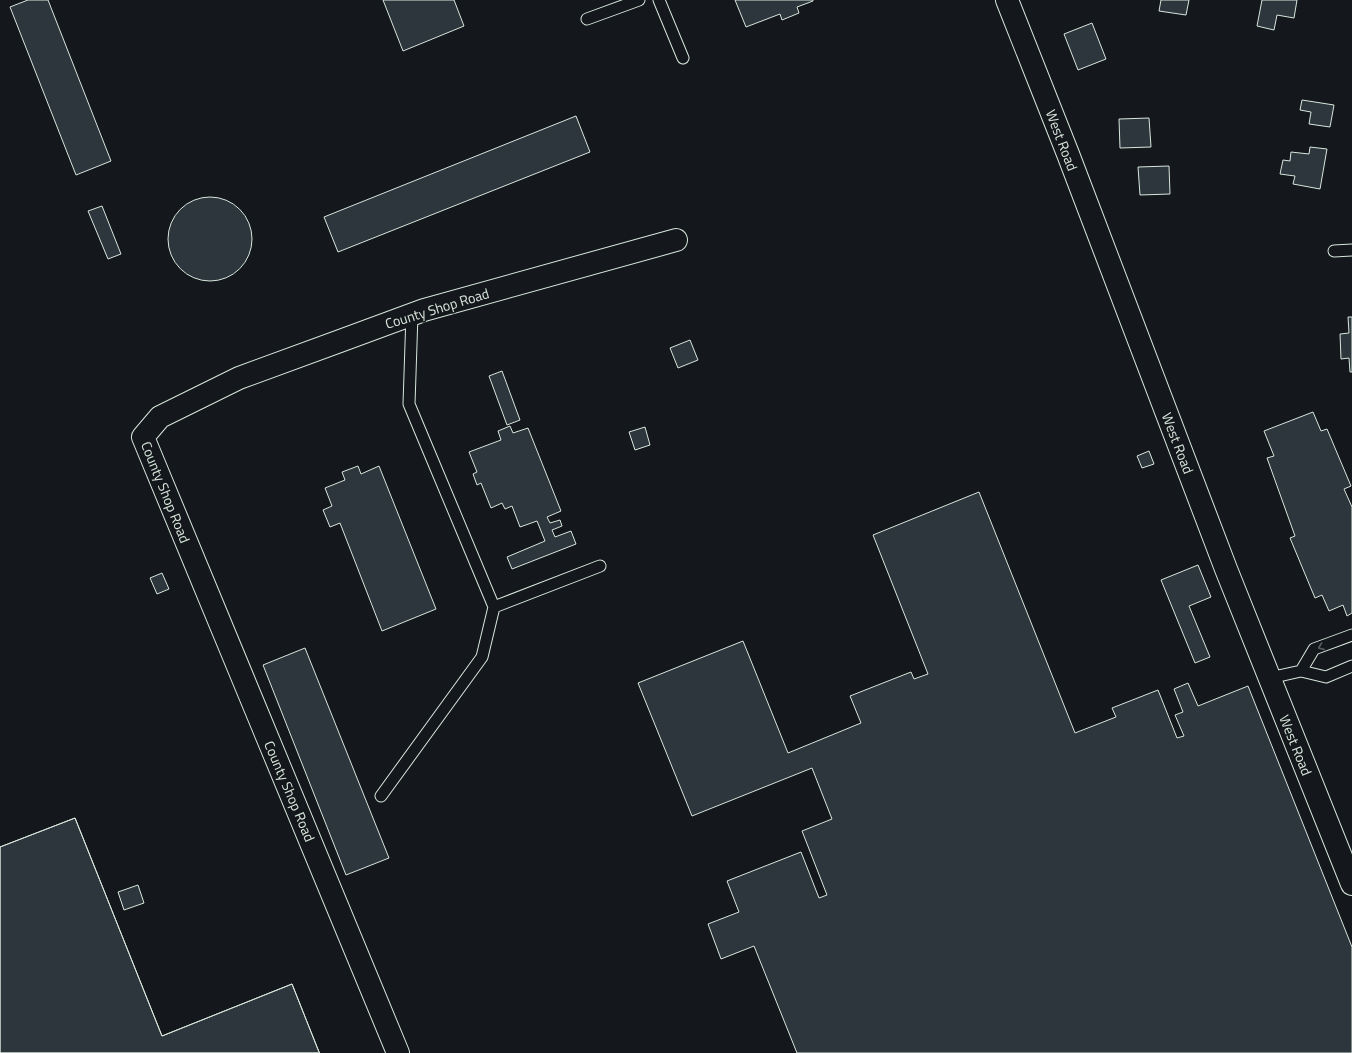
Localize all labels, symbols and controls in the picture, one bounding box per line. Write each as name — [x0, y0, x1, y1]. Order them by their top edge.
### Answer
street label: West Road — [1041, 106, 1083, 174]
street label: County Shop Road — [382, 282, 492, 334]
street label: West Road — [1157, 409, 1199, 477]
street label: County Shop Road — [136, 438, 196, 546]
one-way arrow — [1318, 642, 1325, 650]
street label: West Road — [1274, 711, 1318, 779]
street label: County Shop Road — [259, 737, 321, 845]

